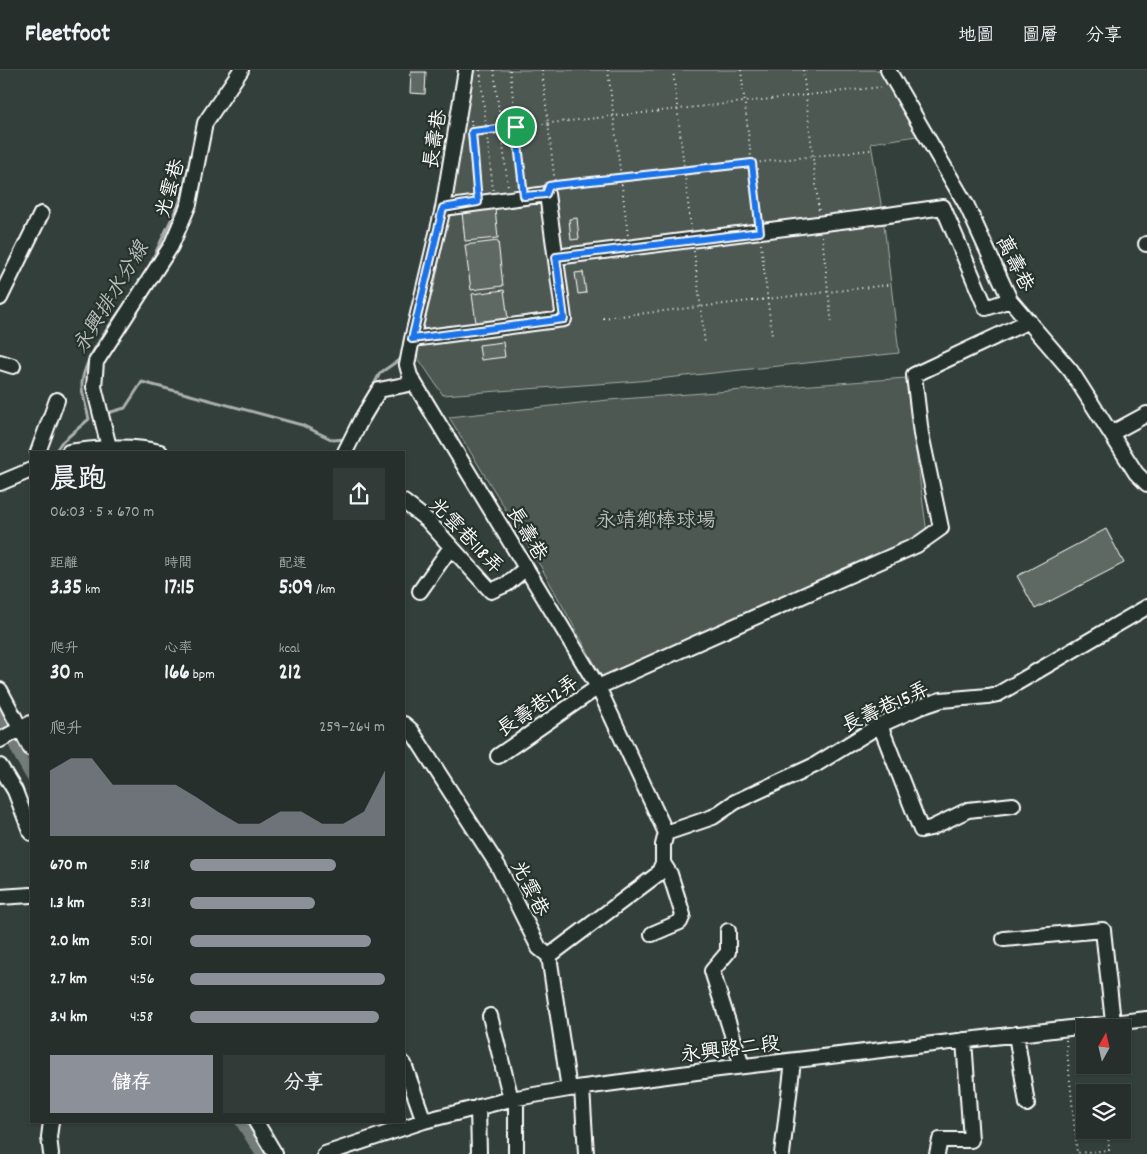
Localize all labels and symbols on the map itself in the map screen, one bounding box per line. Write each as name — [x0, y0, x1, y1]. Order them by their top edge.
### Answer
pin — [495, 106, 537, 148]
street label: 長壽巷 — [418, 107, 456, 171]
street label: 光雲巷 — [150, 155, 194, 222]
street label: 萬壽巷 — [987, 231, 1040, 298]
water label: 永興排水分線 — [67, 236, 158, 360]
street label: 光雲巷118弄 — [421, 493, 509, 582]
street label: 長壽巷 — [498, 502, 553, 568]
park label: 永靖鄉棒球場 — [596, 508, 716, 536]
street label: 長壽巷12弄 — [492, 670, 585, 745]
street label: 長壽巷15弄 — [838, 676, 935, 741]
street label: 光雲巷 — [502, 856, 555, 923]
north arrow — [1076, 1019, 1131, 1074]
street label: 永興路二段 — [679, 1031, 782, 1071]

